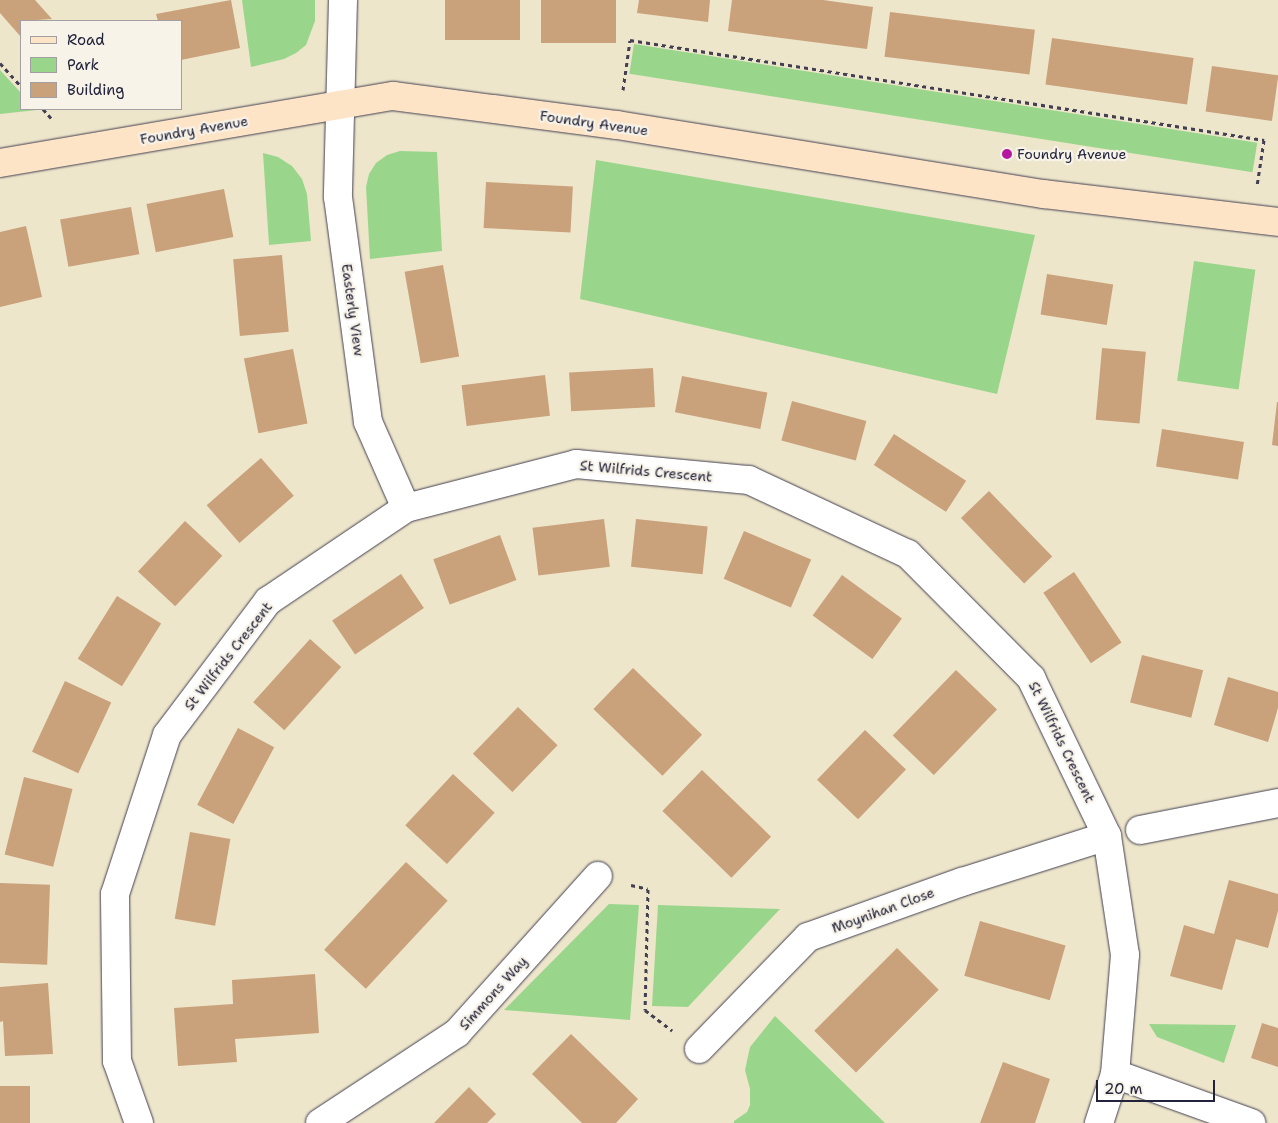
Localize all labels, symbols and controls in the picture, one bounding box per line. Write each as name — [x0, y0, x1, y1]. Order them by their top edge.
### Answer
legend — [20, 20, 182, 110]
text: Road — [67, 30, 105, 50]
text: Park — [67, 55, 99, 75]
text: Building — [67, 80, 124, 100]
street label: Foundry Avenue — [539, 107, 649, 139]
street label: Foundry Avenue — [139, 112, 249, 148]
place label: Foundry Avenue — [1017, 146, 1126, 162]
marker: Foundry Avenue — [1001, 148, 1013, 160]
street label: Easterly View — [338, 263, 368, 357]
street label: St Wilfrids Crescent — [579, 457, 713, 485]
street label: St Wilfrids Crescent — [180, 598, 276, 714]
street label: St Wilfrids Crescent — [1025, 679, 1099, 805]
street label: Moynihan Close — [829, 884, 937, 936]
street label: Simmons Way — [455, 953, 531, 1033]
scale bar — [1098, 1070, 1217, 1102]
text: 20 m — [1104, 1079, 1143, 1099]

